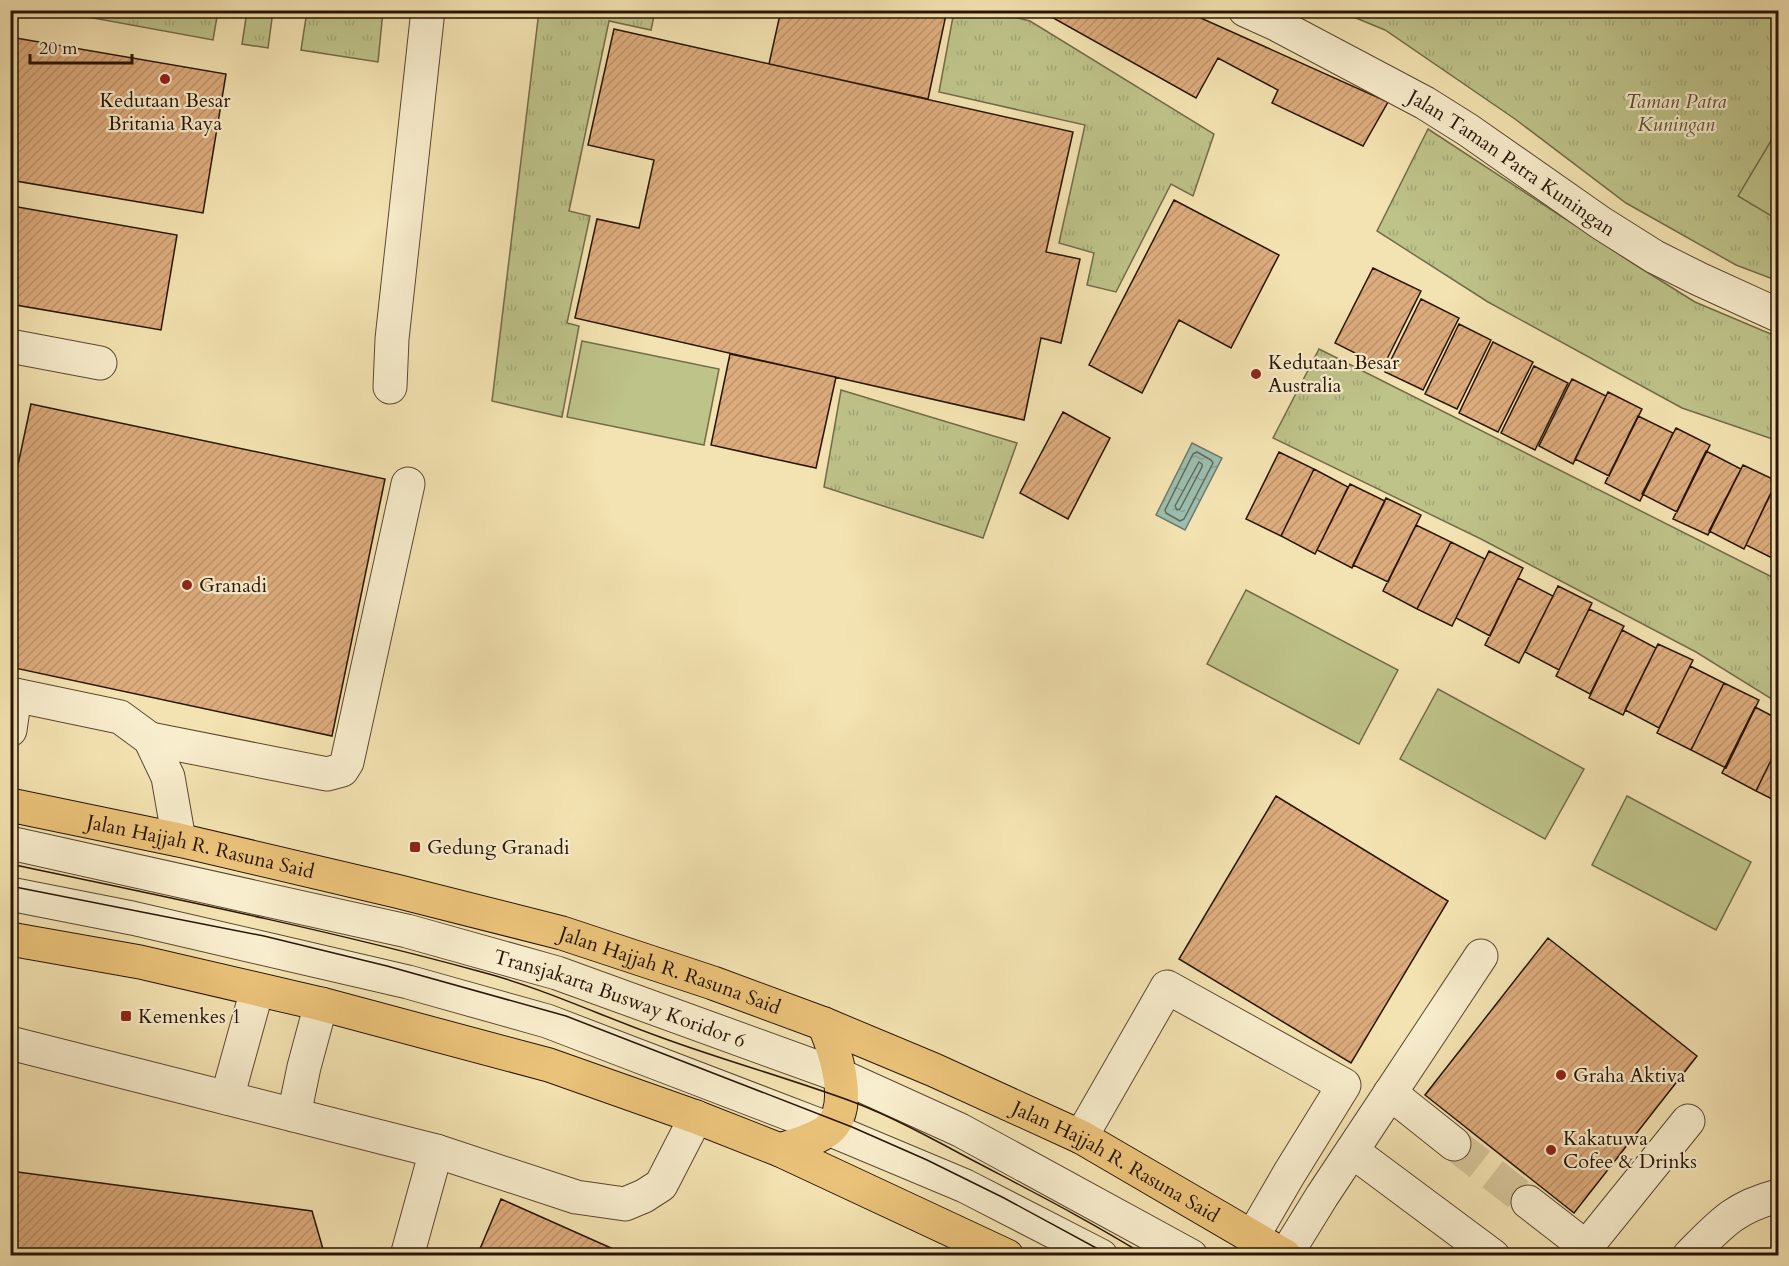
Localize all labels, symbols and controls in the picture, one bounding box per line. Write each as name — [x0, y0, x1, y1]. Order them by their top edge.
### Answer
scale bar — [30, 27, 132, 65]
text: 20 m — [39, 36, 78, 61]
marker: Kedutaan Besar Britania Raya — [158, 72, 172, 86]
street label: Jalan Taman Patra Kuningan — [1401, 82, 1621, 243]
place label: Kedutaan Besar Britania Raya — [99, 87, 231, 137]
park label: Taman Patra Kuningan — [1626, 88, 1726, 138]
place label: Kedutaan Besar Australia — [1268, 349, 1400, 399]
marker: Kedutaan Besar Australia — [1249, 367, 1263, 381]
place label: Granadi — [199, 572, 267, 599]
marker: Granadi — [180, 578, 194, 592]
street label: Jalan Hajjah R. Rasuna Said — [81, 807, 317, 885]
place label: Gedung Granadi — [427, 834, 570, 861]
marker: Gedung Granadi — [408, 840, 422, 854]
street label: Jalan Hajjah R. Rasuna Said — [553, 919, 785, 1021]
street label: Transjakarta Busway Koridor 6 — [491, 943, 750, 1054]
place label: Kemenkes 1 — [138, 1003, 241, 1030]
marker: Kemenkes 1 — [119, 1009, 133, 1023]
place label: Graha Aktiva — [1573, 1062, 1686, 1089]
marker: Graha Aktiva — [1554, 1068, 1568, 1082]
street label: Jalan Hajjah R. Rasuna Said — [1005, 1093, 1225, 1229]
place label: Kakatuwa Cofee & Drinks — [1563, 1125, 1697, 1175]
marker: Kakatuwa Cofee & Drinks — [1544, 1143, 1558, 1157]

